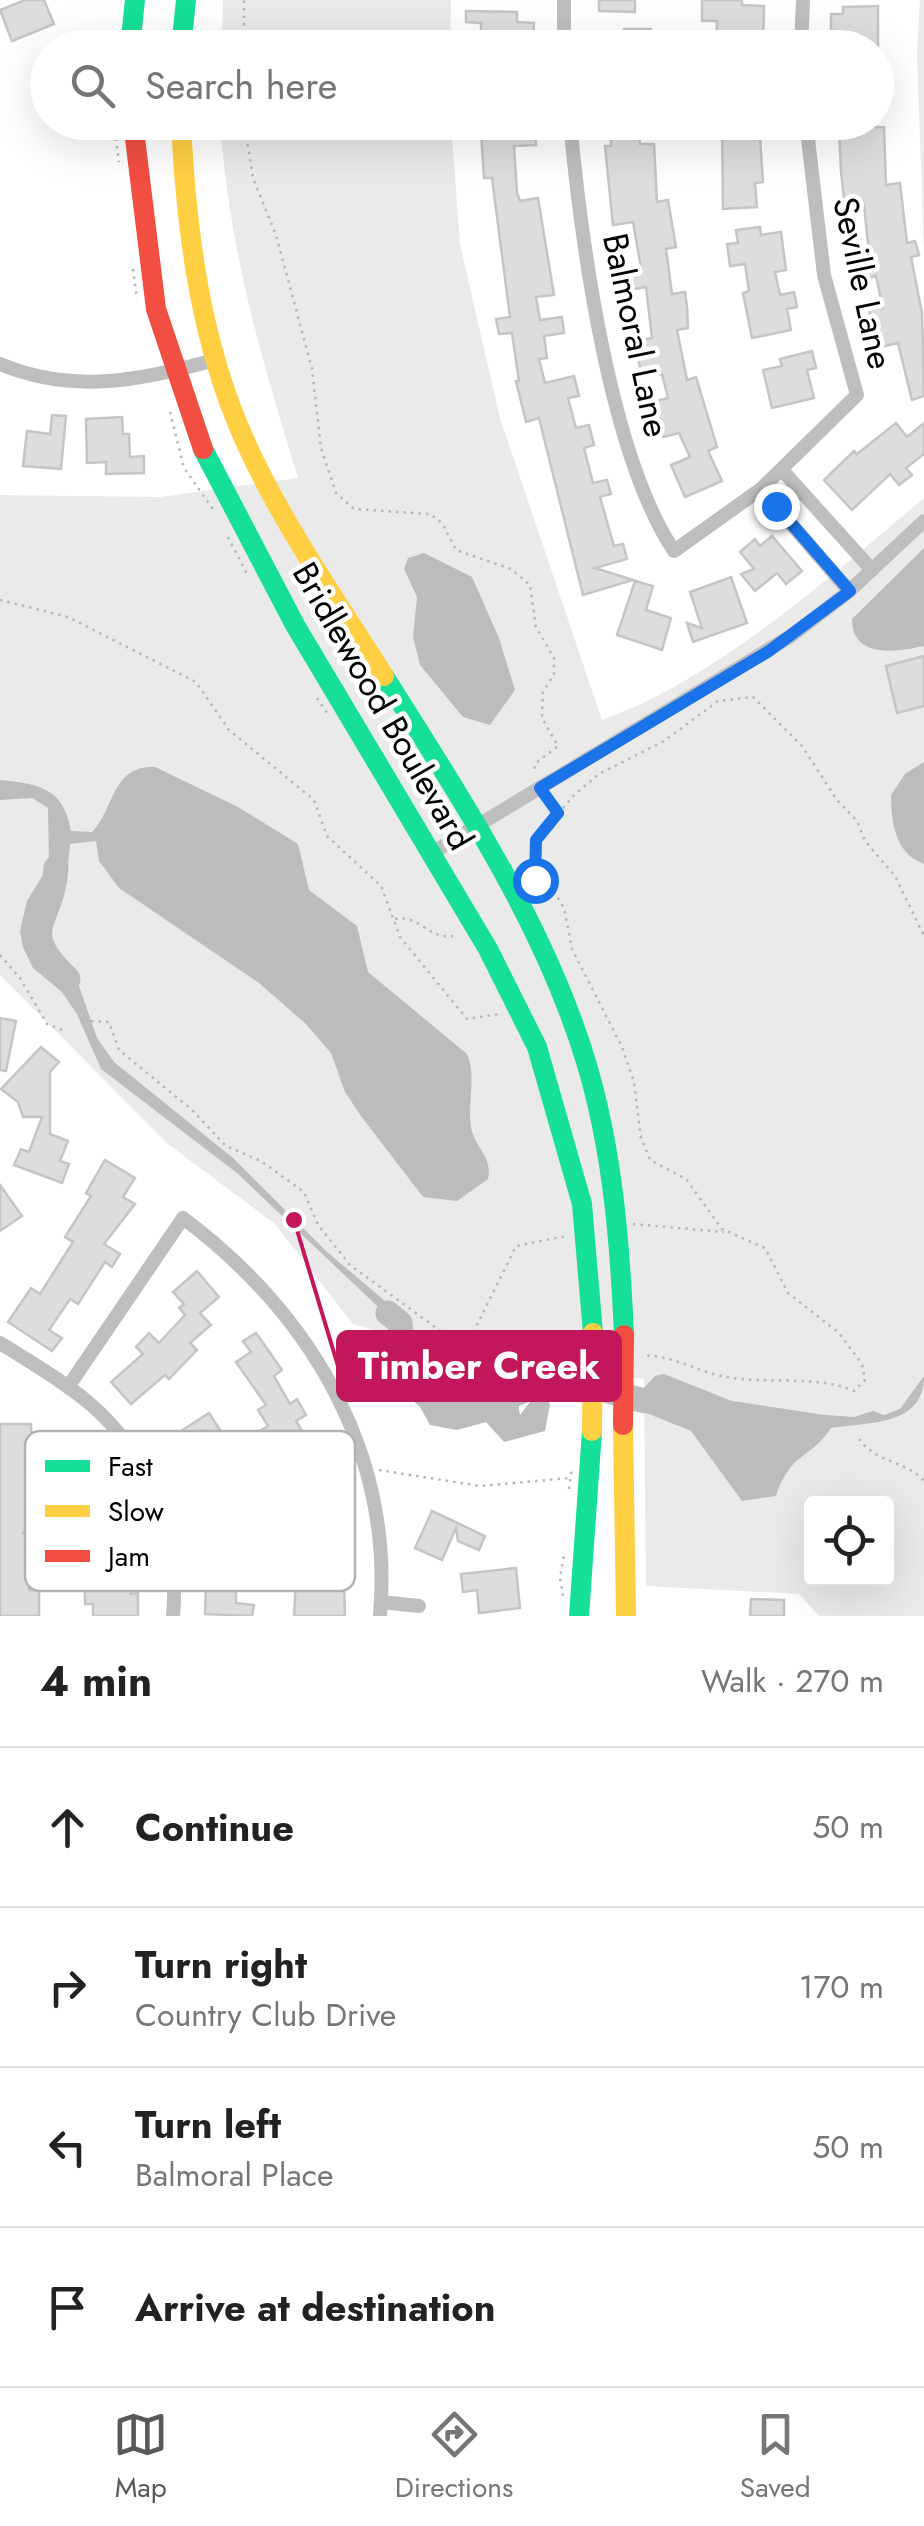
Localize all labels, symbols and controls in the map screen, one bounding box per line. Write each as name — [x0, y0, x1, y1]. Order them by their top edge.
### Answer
search box — [30, 30, 894, 140]
icon: search — [65, 58, 120, 113]
text: Search here — [145, 58, 337, 113]
street label: Seville Lane — [820, 192, 906, 374]
street label: Balmoral Lane — [590, 228, 682, 442]
route end — [754, 484, 800, 530]
street label: Bridlewood Boulevard — [280, 553, 486, 859]
route start — [513, 858, 559, 904]
callout: Timber Creek — [338, 1332, 620, 1400]
text: Timber Creek — [358, 1338, 600, 1393]
legend — [25, 1431, 355, 1591]
text: Fast — [108, 1446, 153, 1487]
text: Slow — [108, 1491, 164, 1532]
map controls — [804, 1496, 894, 1586]
button: locate — [804, 1496, 894, 1586]
text: Jam — [104, 1536, 150, 1577]
text: 4 min — [40, 1651, 152, 1712]
text: Walk · 270 m — [701, 1658, 884, 1704]
icon: ahead — [40, 1800, 95, 1855]
text: Continue — [135, 1800, 294, 1855]
text: 50 m — [812, 1804, 884, 1850]
text: Turn right — [135, 1937, 307, 1992]
icon: right — [40, 1960, 95, 2015]
text: 170 m — [799, 1964, 884, 2010]
text: Country Club Drive — [135, 1992, 396, 2038]
text: Turn left — [135, 2097, 281, 2152]
icon: left — [40, 2120, 95, 2175]
text: 50 m — [812, 2124, 884, 2170]
text: Balmoral Place — [135, 2152, 333, 2198]
icon: arrive — [40, 2280, 95, 2335]
text: Arrive at destination — [135, 2280, 496, 2335]
tab: Map — [113, 2407, 168, 2508]
tab: Directions — [395, 2407, 513, 2508]
tab: Saved — [740, 2407, 811, 2508]

